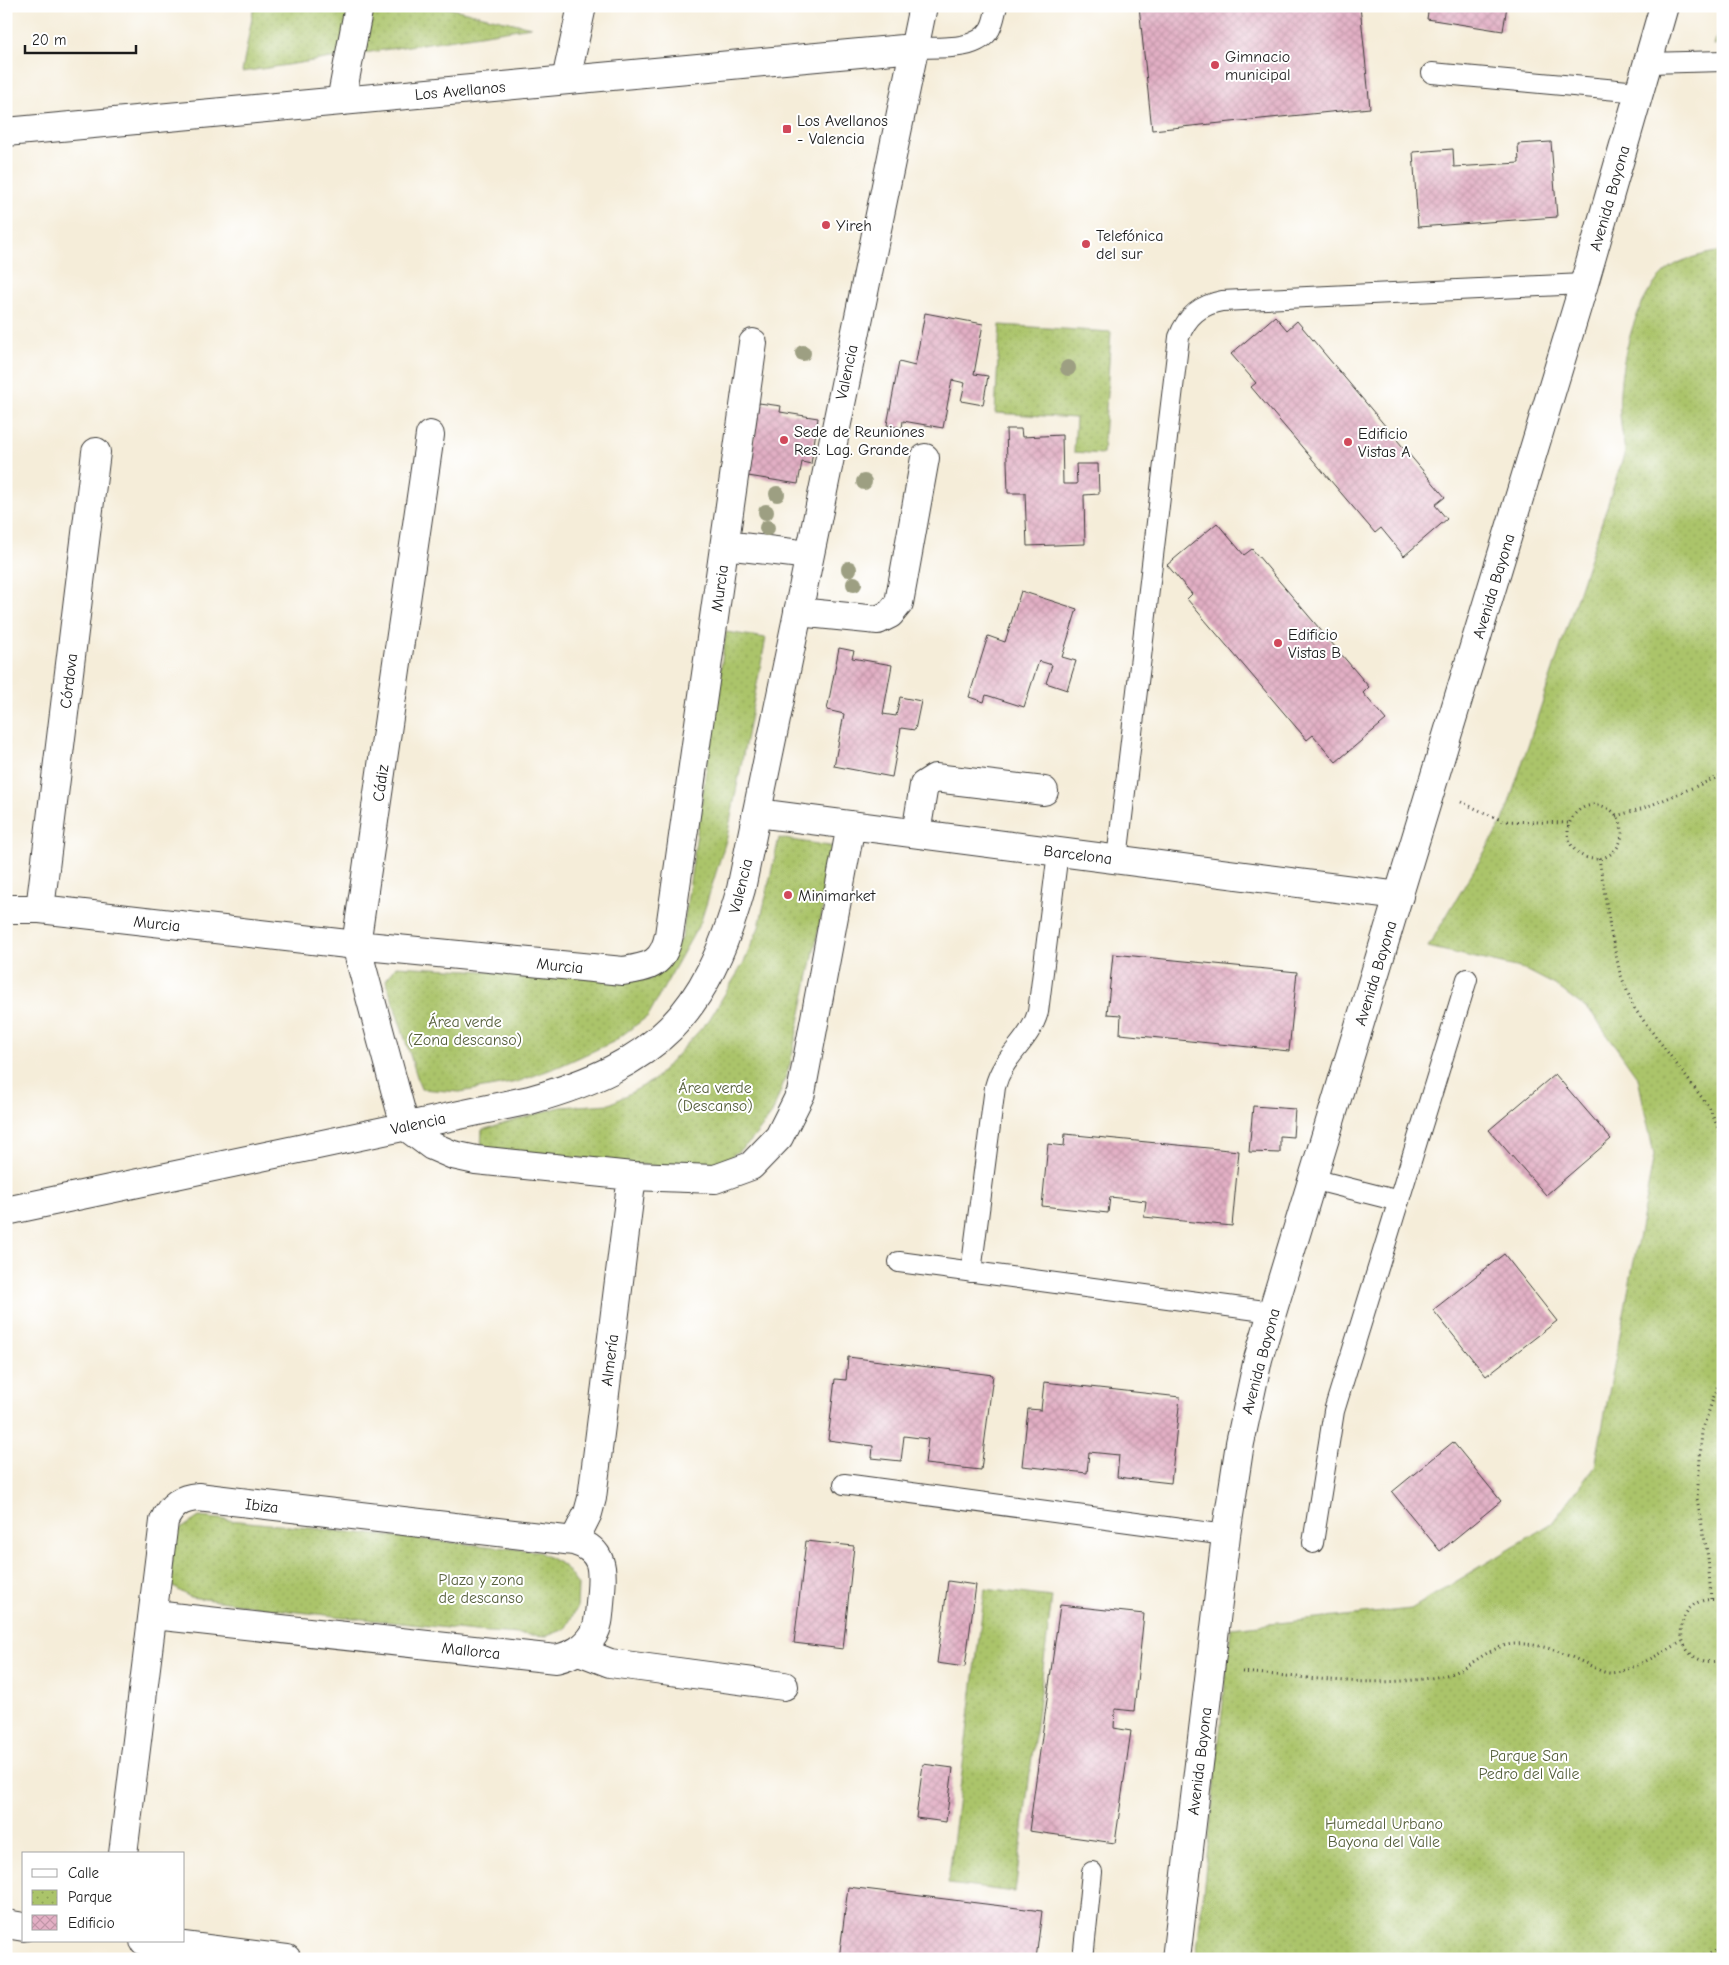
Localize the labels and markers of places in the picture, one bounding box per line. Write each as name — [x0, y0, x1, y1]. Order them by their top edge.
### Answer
place label: Gimnacio municipal — [1225, 48, 1291, 84]
marker: Gimnacio municipal — [1209, 59, 1221, 71]
place label: Los Avellanos - Valencia — [797, 112, 888, 148]
marker: Los Avellanos - Valencia — [781, 123, 793, 135]
place label: Yireh — [836, 217, 872, 235]
marker: Yireh — [820, 219, 832, 231]
place label: Telefónica del sur — [1096, 227, 1164, 263]
marker: Telefónica del sur — [1080, 238, 1092, 250]
place label: Sede de Reuniones Res. Lag. Grande — [794, 423, 925, 459]
place label: Edificio Vistas A — [1358, 425, 1411, 461]
marker: Sede de Reuniones Res. Lag. Grande — [778, 434, 790, 446]
marker: Edificio Vistas A — [1342, 436, 1354, 448]
place label: Edificio Vistas B — [1288, 626, 1341, 662]
marker: Edificio Vistas B — [1272, 637, 1284, 649]
place label: Minimarket — [798, 887, 876, 905]
marker: Minimarket — [782, 889, 794, 901]

